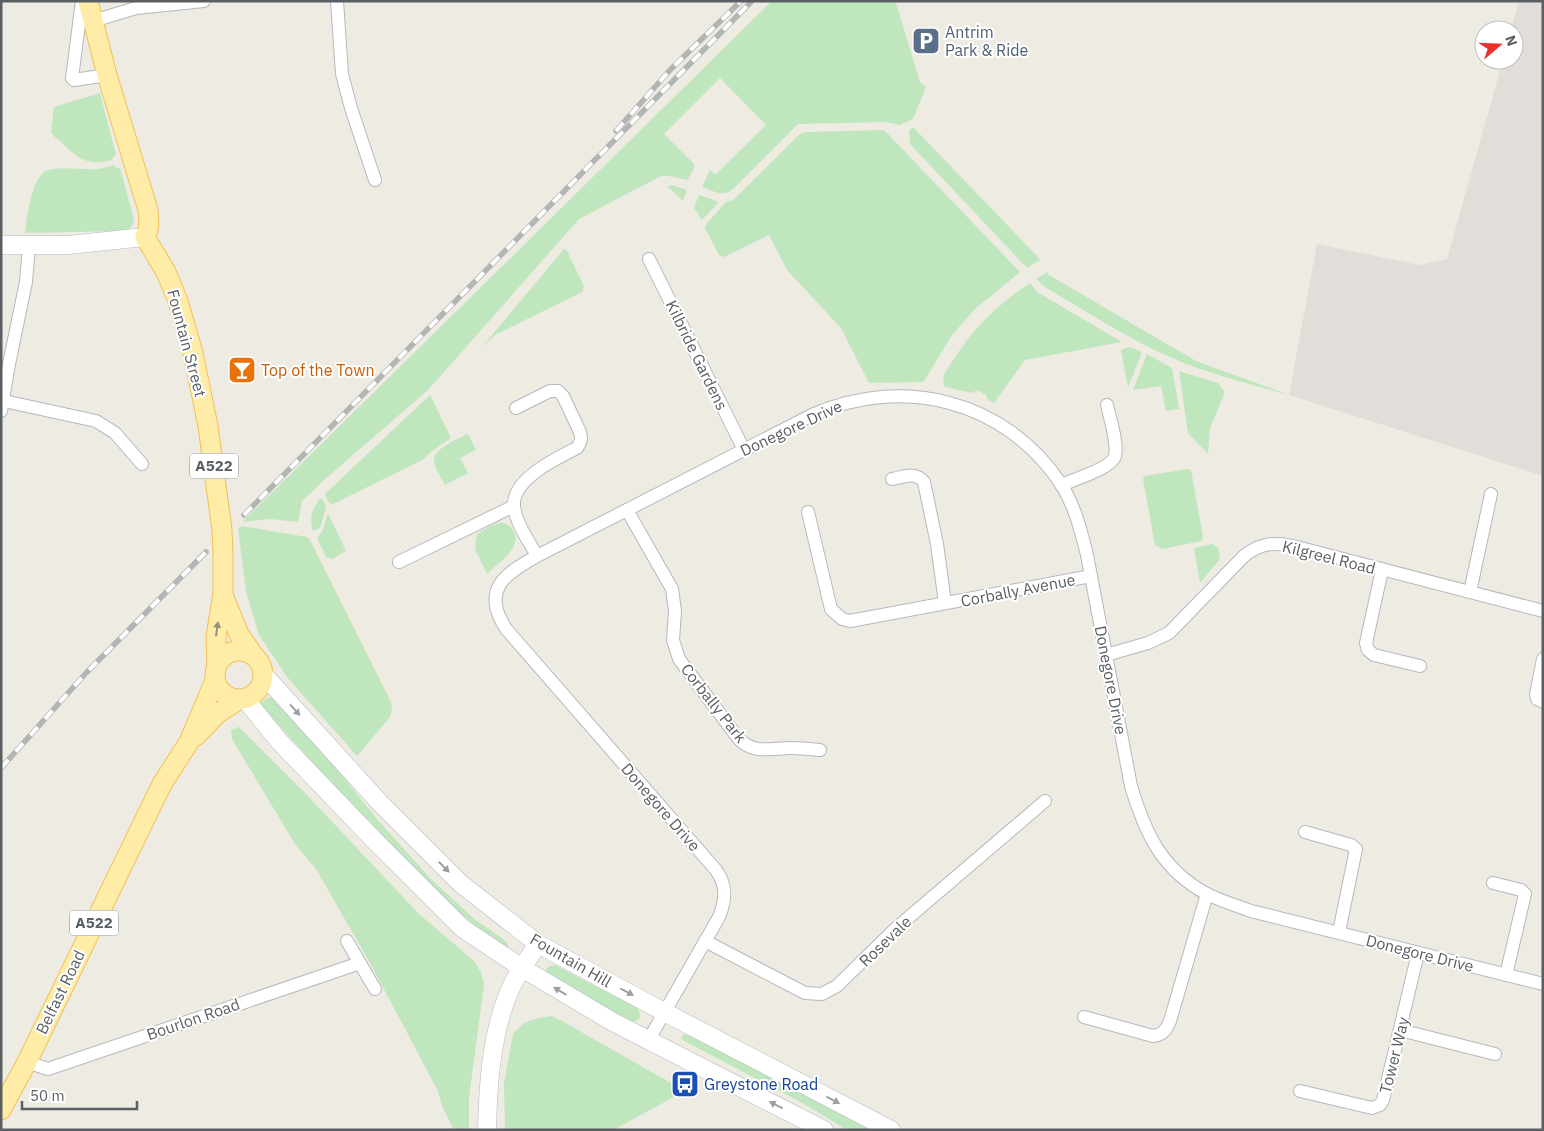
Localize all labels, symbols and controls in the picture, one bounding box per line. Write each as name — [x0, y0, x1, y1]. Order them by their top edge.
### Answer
north arrow — [1474, 20, 1524, 70]
place label: Antrim Park & Ride — [945, 22, 1029, 60]
parking icon: Antrim Park & Ride — [911, 26, 941, 56]
text: N — [1501, 33, 1521, 48]
street label: Fountain Street — [163, 287, 211, 399]
street label: Kilbride Gardens — [662, 297, 732, 413]
bar icon: Top of the Town — [227, 355, 257, 385]
place label: Top of the Town — [261, 360, 375, 380]
street label: Donegore Drive — [737, 396, 845, 460]
road number: A522 — [190, 454, 238, 478]
street label: Kilgreel Road — [1280, 536, 1378, 578]
street label: Corbally Avenue — [959, 569, 1077, 611]
one-way arrow — [213, 621, 221, 637]
street label: Donegore Drive — [1091, 624, 1131, 736]
street label: Corbally Park — [677, 659, 752, 747]
one-way arrow — [289, 704, 301, 716]
street label: Donegore Drive — [617, 759, 705, 855]
one-way arrow — [438, 861, 450, 873]
road number: A522 — [70, 910, 118, 936]
street label: Rosevale — [855, 911, 915, 971]
street label: Fountain Hill — [527, 929, 615, 991]
street label: Donegore Drive — [1364, 930, 1476, 976]
street label: Belfast Road — [31, 947, 89, 1037]
one-way arrow — [554, 987, 567, 996]
one-way arrow — [620, 988, 635, 996]
street label: Bourlon Road — [144, 994, 242, 1044]
street label: Tower Way — [1375, 1015, 1413, 1095]
bus stop icon: Greystone Road — [670, 1069, 700, 1099]
place label: Greystone Road — [704, 1074, 818, 1094]
scale bar — [22, 1078, 138, 1110]
text: 50 m — [30, 1086, 65, 1105]
one-way arrow — [826, 1096, 840, 1104]
one-way arrow — [769, 1101, 783, 1109]

